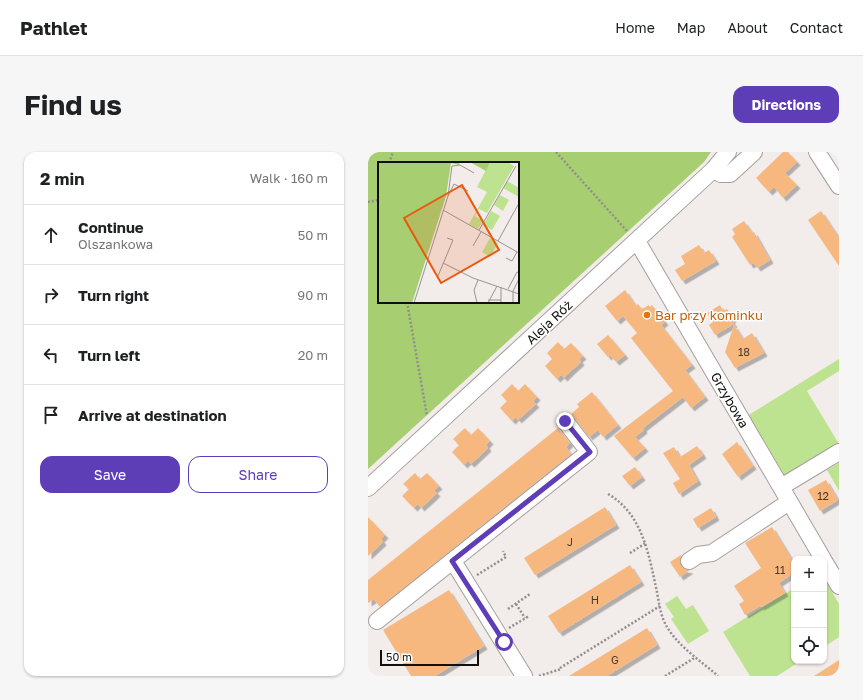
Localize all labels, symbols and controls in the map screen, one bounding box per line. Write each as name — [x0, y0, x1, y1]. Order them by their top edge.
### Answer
text: Pathlet — [20, 16, 88, 39]
text: Home — [615, 19, 655, 36]
text: Map — [677, 19, 705, 36]
text: About — [727, 19, 768, 36]
text: Contact — [790, 19, 843, 36]
button: Directions — [733, 86, 839, 123]
text: Find us — [24, 88, 122, 121]
inset map — [378, 162, 519, 303]
text: 2 min — [40, 168, 84, 189]
text: Walk · 160 m — [250, 170, 328, 186]
text: Continue — [78, 218, 144, 236]
icon: ahead — [40, 224, 62, 246]
text: 50 m — [298, 227, 328, 243]
text: Olszankowa — [78, 236, 153, 252]
icon: right — [40, 284, 62, 306]
text: Turn right — [78, 286, 149, 304]
text: 90 m — [297, 287, 328, 303]
street label: Aleja Róż — [523, 296, 576, 347]
place label: Bar przy kominku — [655, 307, 763, 323]
marker: Bar przy kominku — [642, 310, 652, 320]
icon: left — [40, 344, 62, 366]
house number: 18 — [738, 345, 750, 358]
text: Turn left — [78, 346, 140, 364]
text: 20 m — [298, 347, 328, 363]
street label: Grzybowa — [708, 369, 752, 431]
icon: arrive — [40, 404, 62, 426]
text: Arrive at destination — [78, 406, 227, 424]
route end — [556, 412, 574, 430]
button: Save — [40, 456, 180, 493]
button: Share — [188, 456, 328, 493]
house number: 12 — [817, 489, 829, 502]
house number: J — [567, 535, 573, 548]
map controls — [791, 556, 827, 664]
button: + — [791, 556, 827, 592]
house number: 11 — [775, 563, 785, 576]
button: − — [791, 592, 827, 628]
house number: H — [591, 593, 599, 606]
button: locate — [791, 628, 827, 664]
route start — [495, 633, 513, 651]
scale bar — [380, 648, 479, 667]
text: 50 m — [386, 650, 412, 663]
house number: G — [611, 653, 619, 666]

